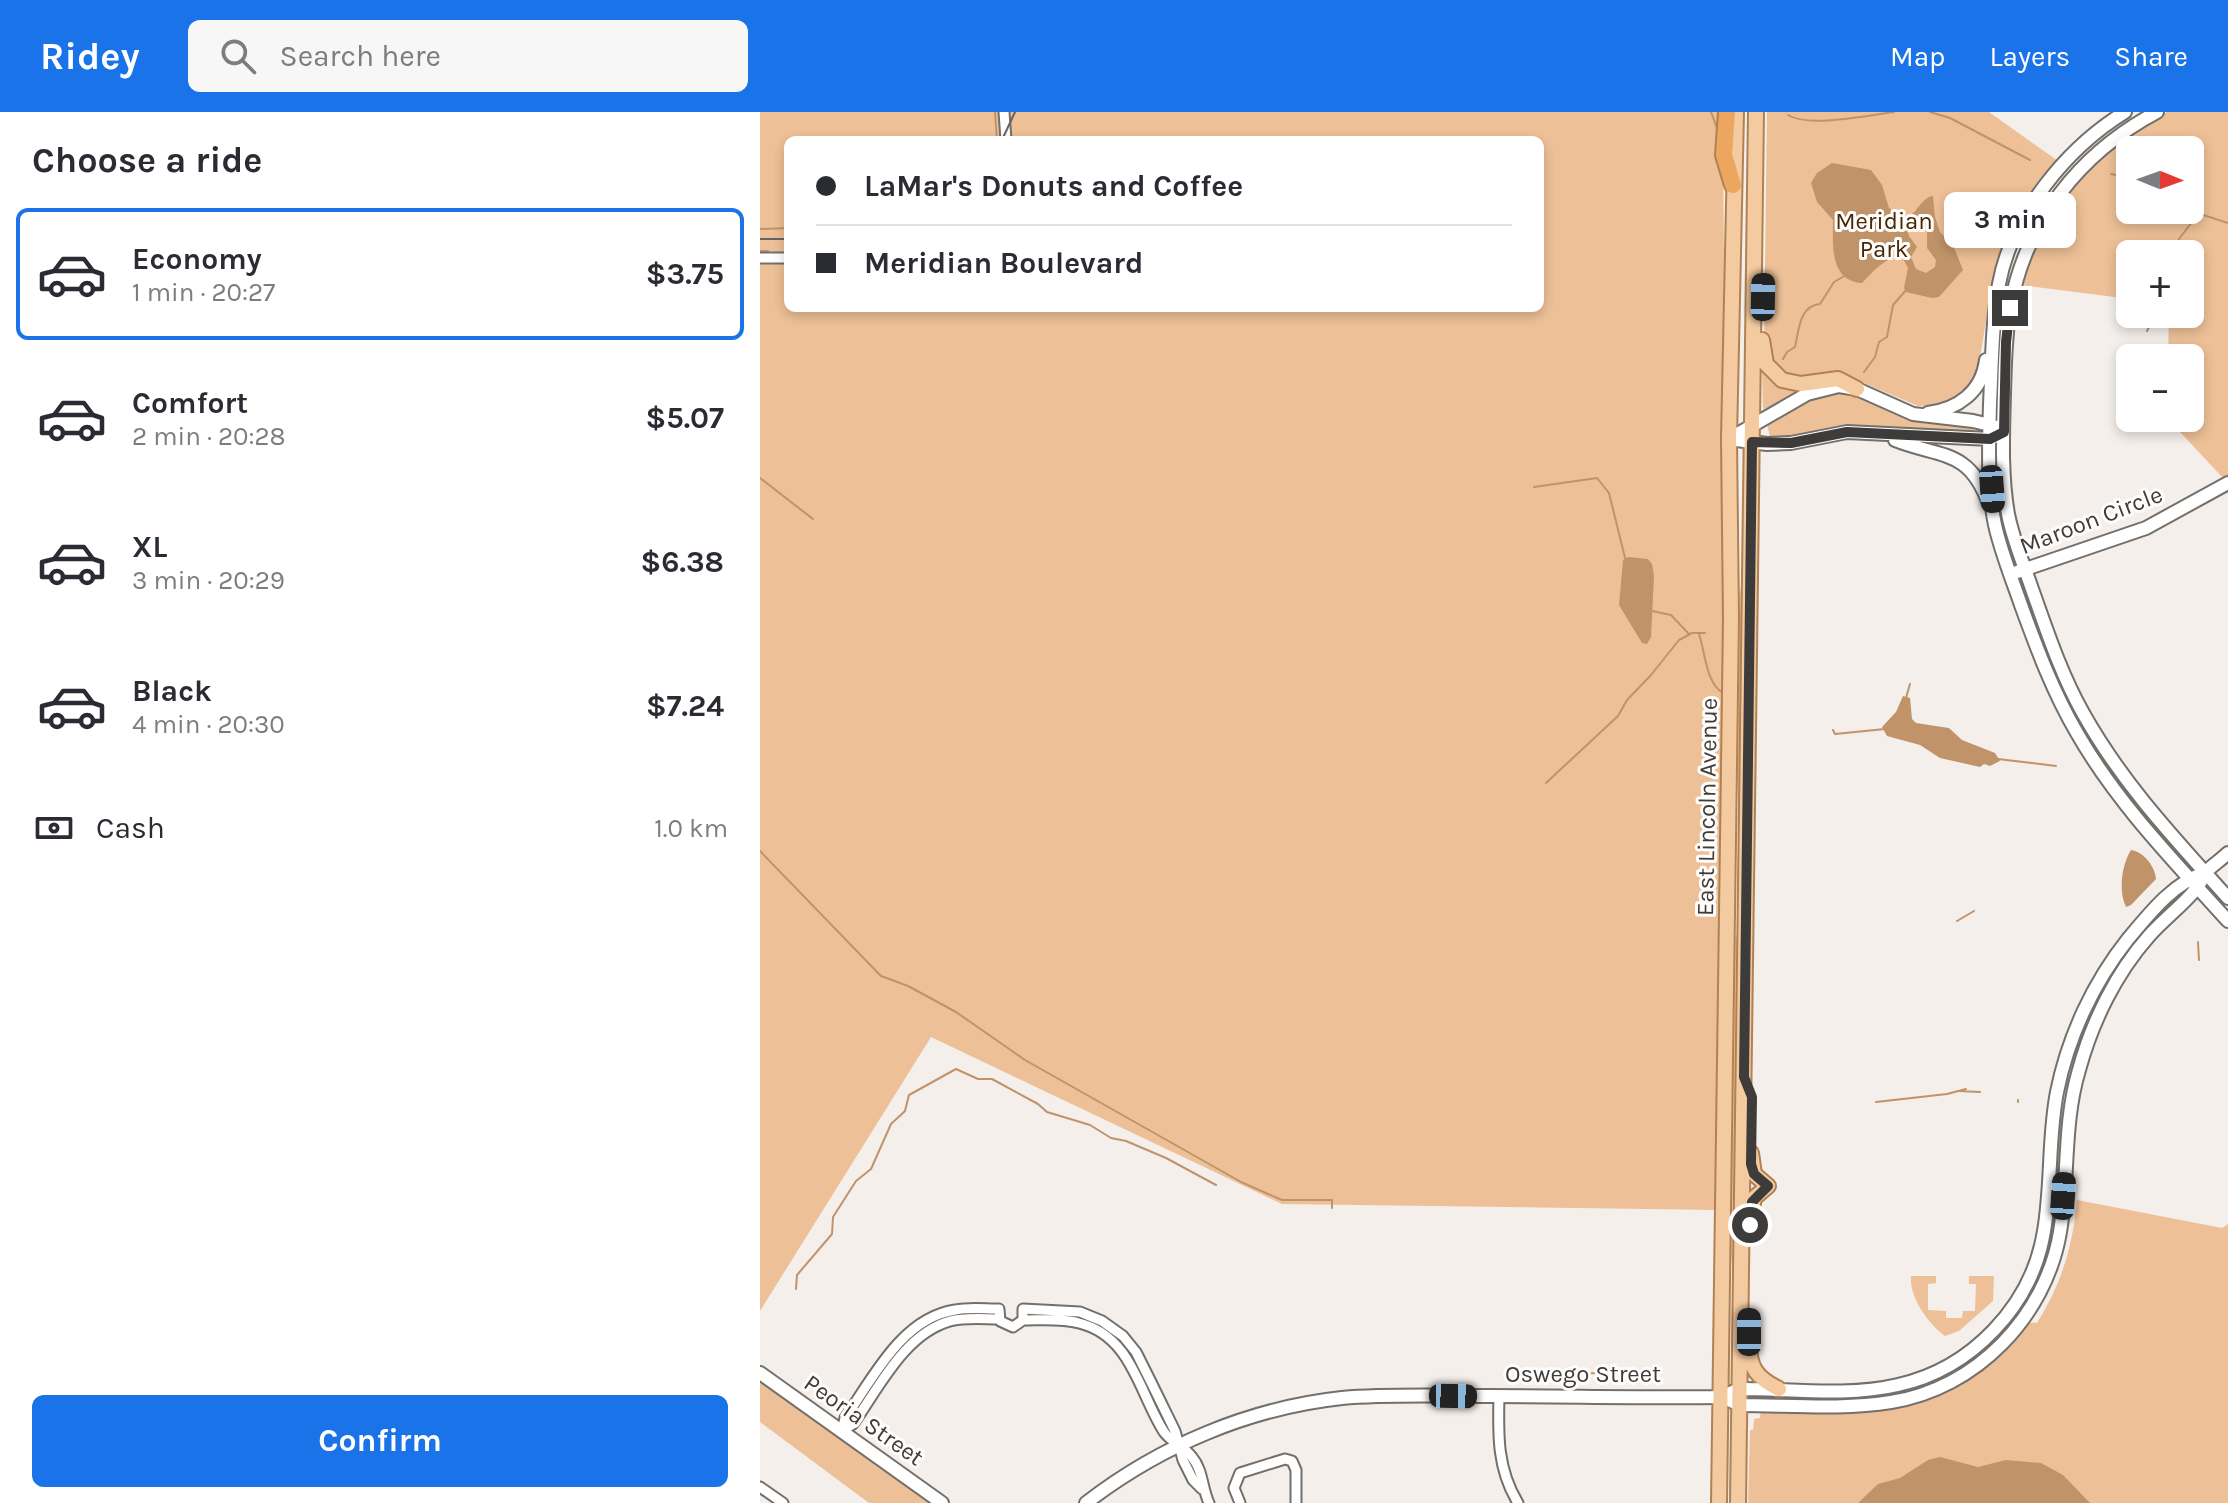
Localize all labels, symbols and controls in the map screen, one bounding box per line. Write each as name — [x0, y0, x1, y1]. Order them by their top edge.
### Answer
search box — [188, 20, 748, 92]
text: Ridey — [40, 34, 140, 79]
icon: search — [216, 34, 260, 78]
text: Search here — [280, 38, 441, 74]
text: Map — [1890, 40, 1945, 73]
text: Layers — [1989, 40, 2070, 73]
text: Share — [2114, 40, 2188, 73]
north arrow — [2116, 136, 2204, 224]
map controls — [2116, 136, 2204, 432]
text: Choose a ride — [32, 139, 262, 181]
text: LaMar's Donuts and Coffee — [864, 168, 1243, 204]
callout: 3 min — [1944, 192, 2076, 248]
text: 3 min — [1974, 204, 2046, 235]
park label: Meridian Park — [1835, 207, 1933, 263]
icon: car — [36, 238, 108, 310]
button: + — [2116, 240, 2204, 328]
text: Economy — [132, 241, 262, 277]
text: Meridian Boulevard — [864, 245, 1143, 281]
text: $3.75 — [646, 256, 724, 292]
car — [1751, 273, 1775, 321]
text: 1 min · 20:27 — [132, 277, 275, 308]
route end — [1992, 290, 2028, 326]
button: − — [2116, 344, 2204, 432]
icon: car — [36, 382, 108, 454]
text: Comfort — [132, 385, 248, 421]
text: $5.07 — [646, 400, 724, 436]
text: 2 min · 20:28 — [132, 421, 286, 452]
car — [1978, 464, 2006, 514]
street label: Maroon Circle — [2016, 480, 2166, 560]
icon: car — [36, 526, 108, 598]
text: XL — [132, 529, 167, 565]
text: $6.38 — [641, 544, 724, 580]
text: 3 min · 20:29 — [132, 565, 285, 596]
icon: car — [36, 670, 108, 742]
text: Black — [132, 673, 212, 709]
text: $7.24 — [646, 688, 724, 724]
street label: East Lincoln Avenue — [1691, 698, 1723, 916]
text: 4 min · 20:30 — [132, 709, 285, 740]
icon: cash — [32, 806, 76, 850]
text: Cash — [96, 810, 165, 846]
text: 1.0 km — [654, 813, 728, 844]
car — [2049, 1171, 2077, 1221]
route start — [1732, 1207, 1768, 1243]
car — [1737, 1308, 1761, 1356]
street label: Oswego Street — [1505, 1360, 1661, 1388]
street label: Peoria Street — [799, 1369, 929, 1471]
car — [1429, 1384, 1477, 1408]
button: Confirm — [32, 1395, 728, 1487]

